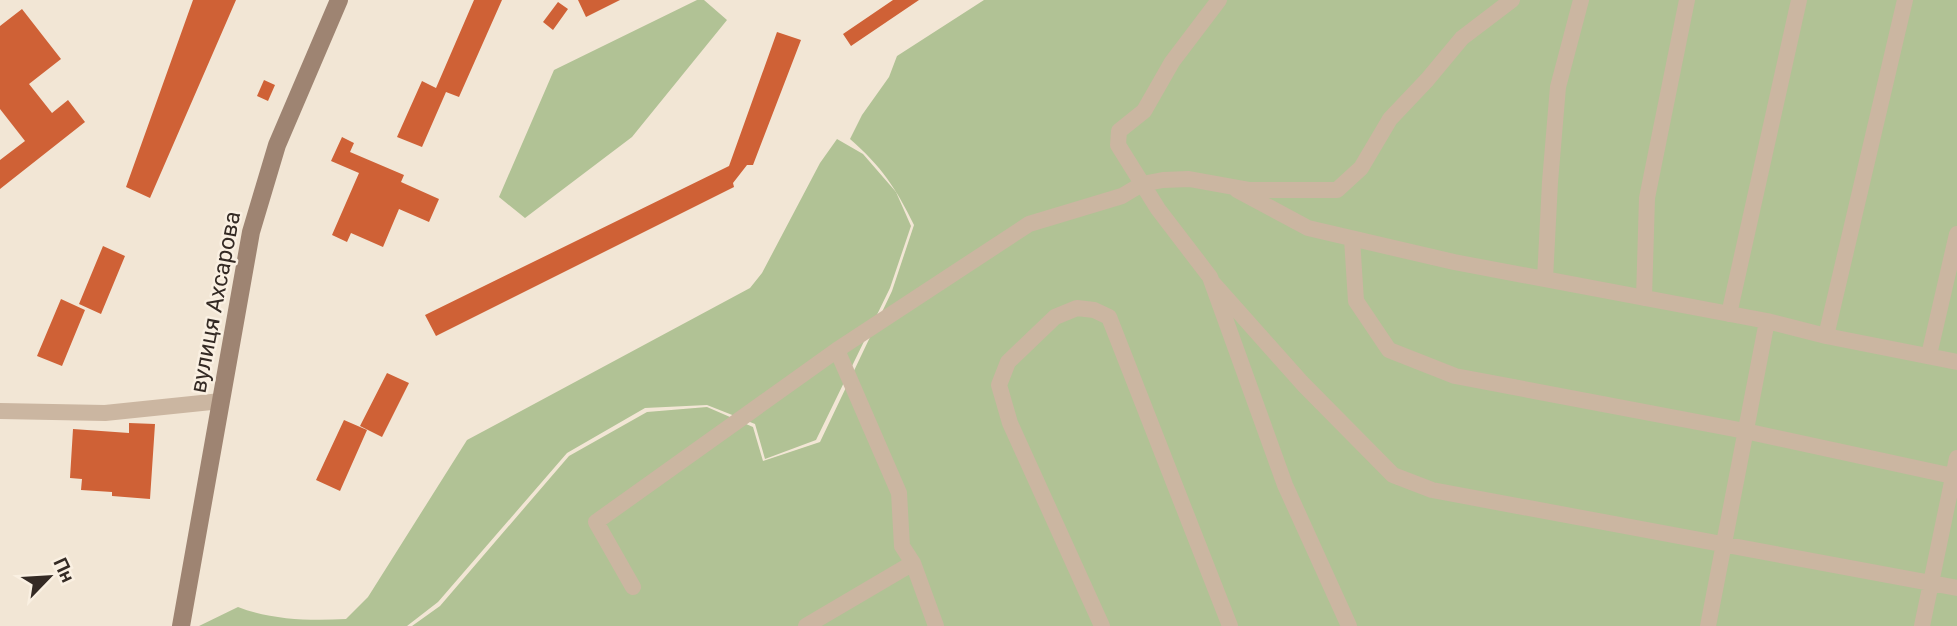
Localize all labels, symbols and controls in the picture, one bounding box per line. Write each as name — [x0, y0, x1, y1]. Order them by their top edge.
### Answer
street label: вулиця Ахсарова — [185, 209, 246, 395]
north arrow — [14, 542, 84, 612]
text: Пн — [48, 554, 79, 586]

